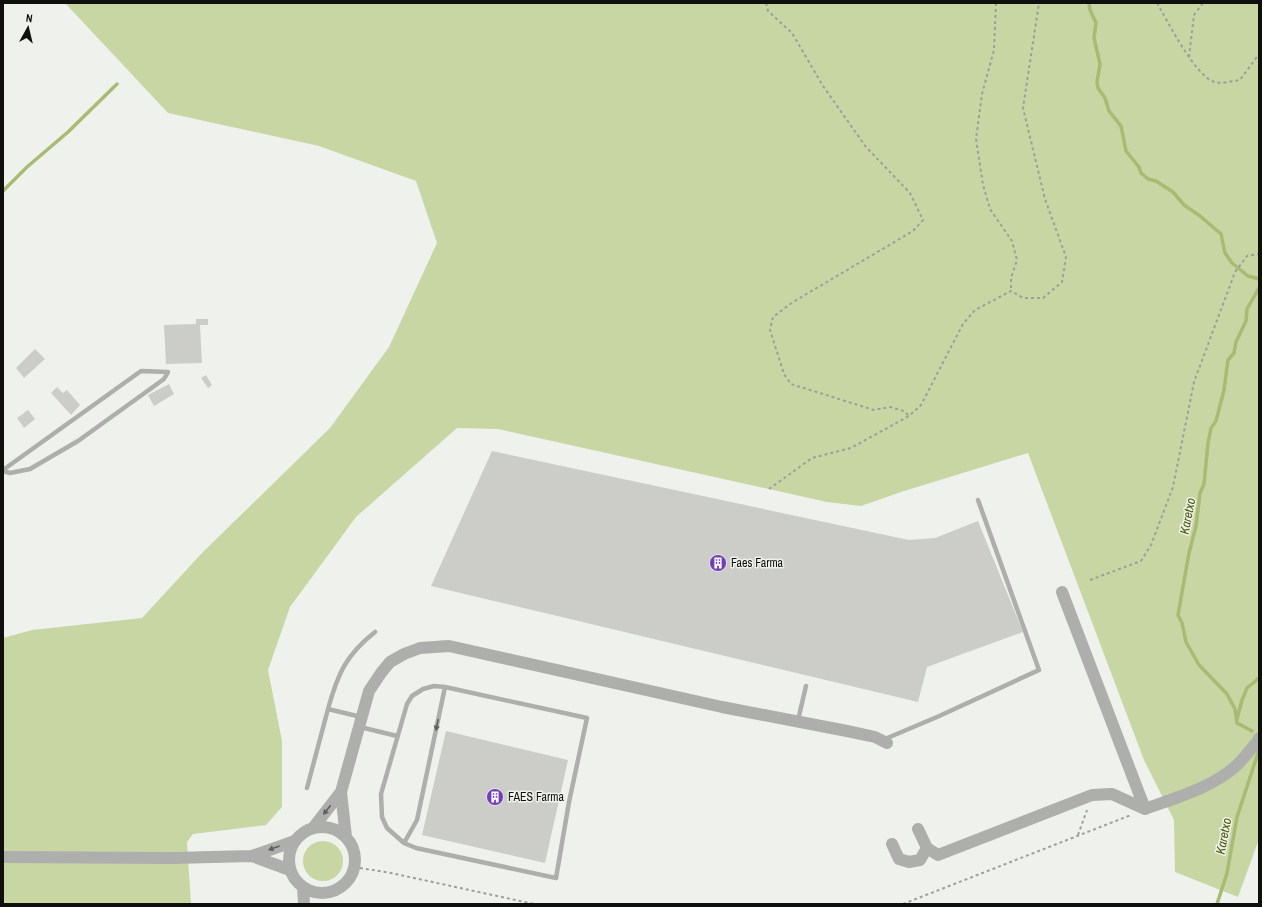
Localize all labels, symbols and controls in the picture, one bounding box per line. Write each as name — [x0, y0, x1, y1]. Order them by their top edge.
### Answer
north arrow — [8, 8, 48, 48]
text: N — [25, 11, 34, 25]
water label: Karetxo — [1176, 496, 1199, 536]
building icon: Faes Farma — [708, 553, 728, 573]
place label: Faes Farma — [731, 555, 784, 571]
one-way arrow — [434, 719, 440, 731]
building icon: FAES Farma — [485, 787, 505, 807]
place label: FAES Farma — [508, 789, 564, 805]
one-way arrow — [323, 804, 331, 815]
water label: Karetxo — [1212, 816, 1235, 856]
one-way arrow — [267, 846, 279, 852]

